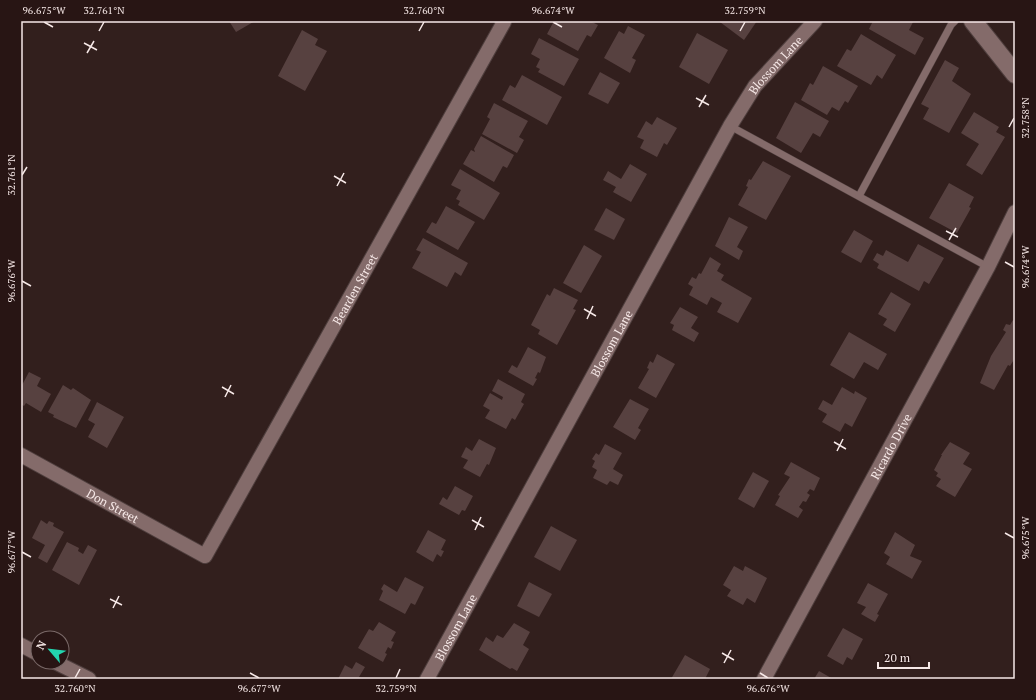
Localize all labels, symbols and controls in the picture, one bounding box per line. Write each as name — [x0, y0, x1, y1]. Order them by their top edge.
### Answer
text: 96.675°W — [22, 4, 66, 17]
text: 32.761°N — [84, 4, 125, 17]
text: 32.760°N — [404, 4, 445, 17]
text: 96.674°W — [531, 4, 575, 17]
text: 32.759°N — [725, 4, 766, 17]
street label: Blossom Lane — [745, 32, 805, 96]
text: 32.758°N — [1019, 97, 1032, 139]
text: 32.761°N — [5, 154, 18, 196]
text: 96.674°W — [1019, 245, 1032, 289]
street label: Bearden Street — [329, 250, 381, 327]
text: 96.676°W — [5, 259, 18, 303]
street label: Blossom Lane — [587, 307, 635, 379]
street label: Ricardo Drive — [867, 411, 914, 482]
street label: Don Street — [84, 485, 142, 526]
text: 96.675°W — [1019, 516, 1032, 560]
text: 96.677°W — [5, 530, 18, 574]
street label: Blossom Lane — [431, 591, 480, 663]
north arrow — [30, 630, 70, 670]
text: N — [33, 638, 50, 652]
scale bar — [878, 644, 929, 670]
text: 20 m — [884, 650, 911, 665]
text: 32.760°N — [55, 682, 96, 695]
text: 96.677°W — [237, 682, 281, 695]
text: 32.759°N — [376, 682, 417, 695]
text: 96.676°W — [746, 682, 790, 695]

